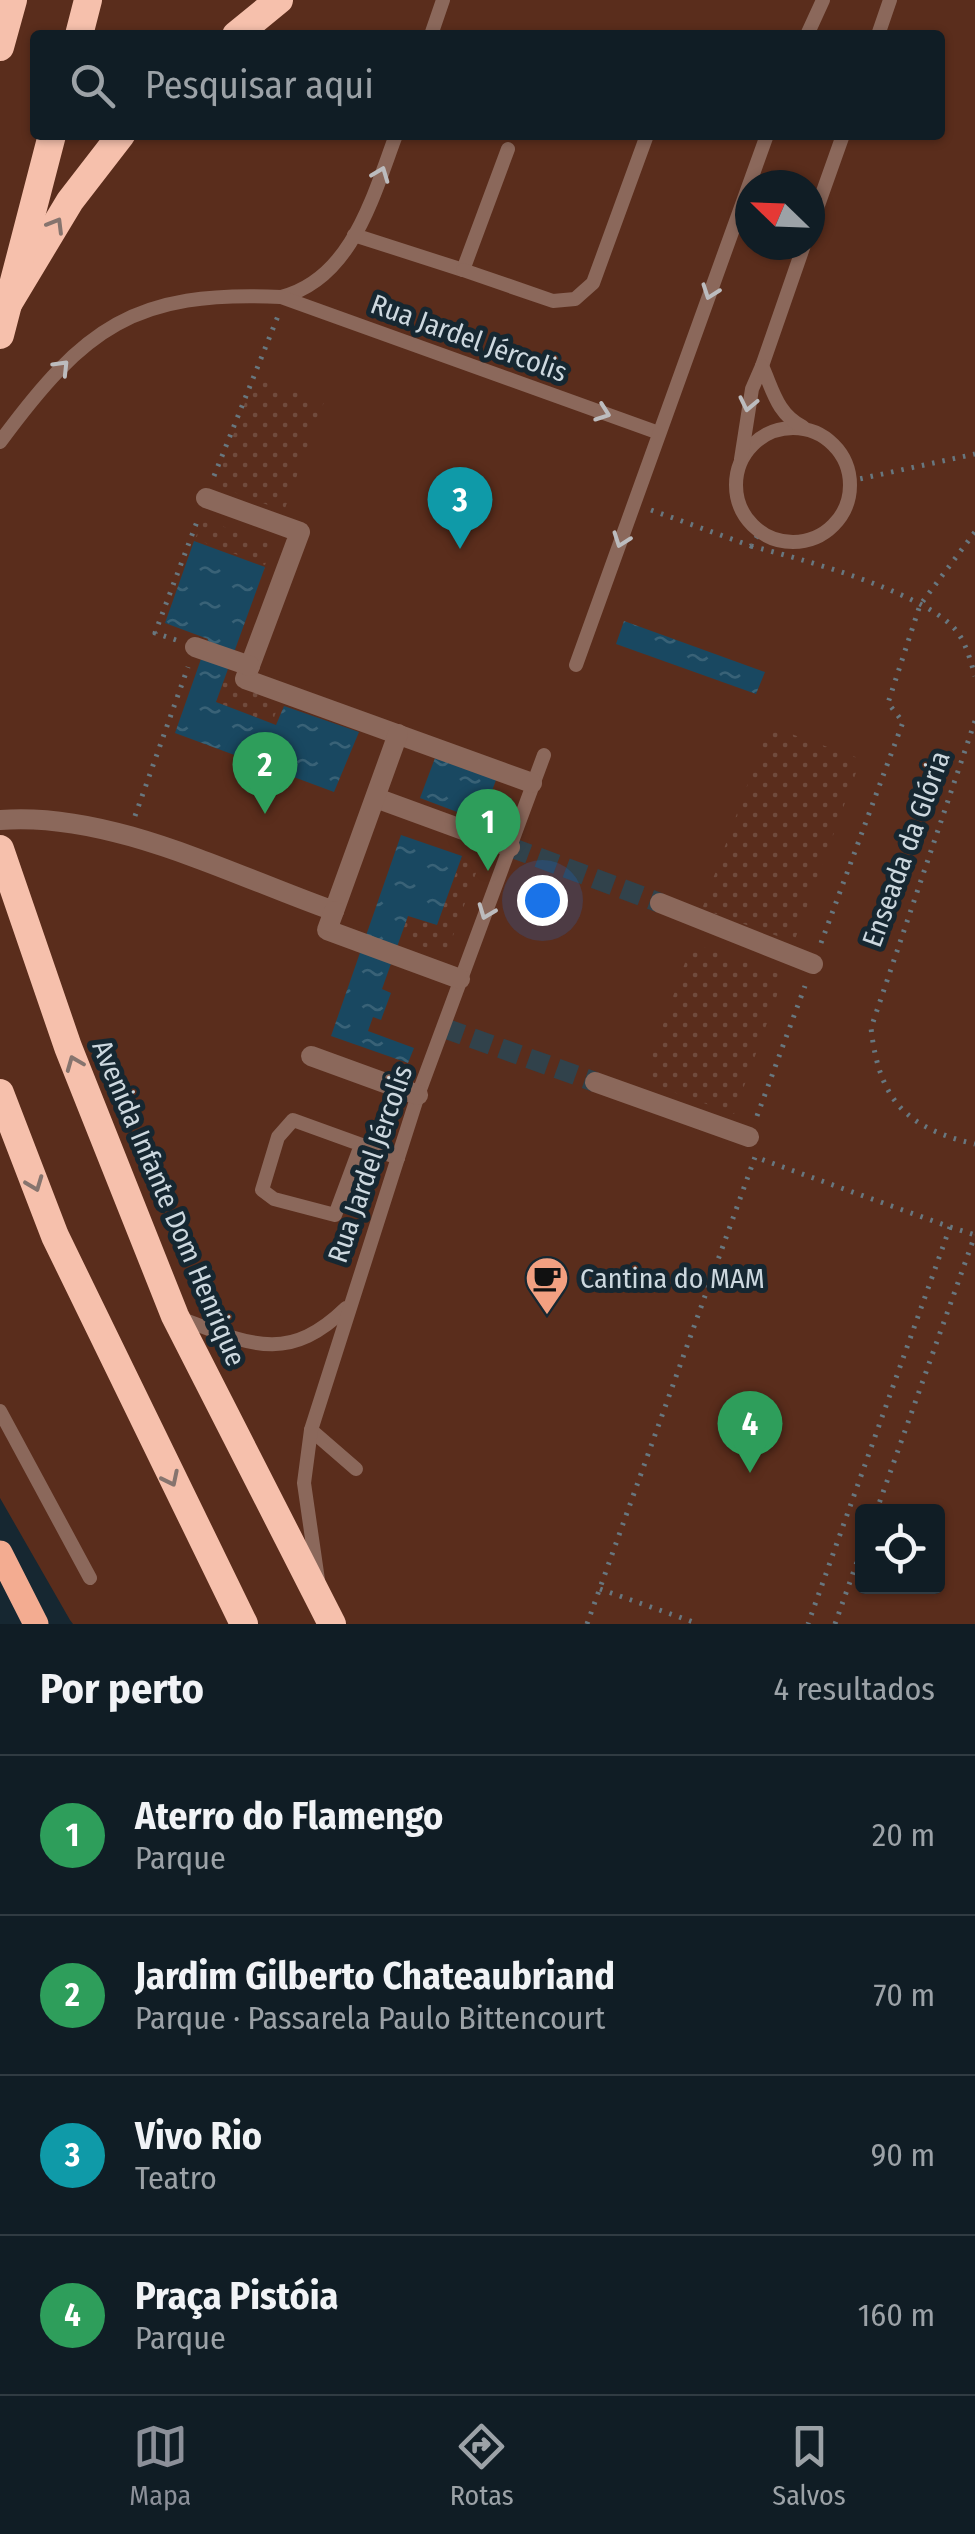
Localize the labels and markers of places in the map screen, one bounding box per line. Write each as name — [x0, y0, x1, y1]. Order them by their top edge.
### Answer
pin: 3 — [428, 466, 492, 549]
pin: 2 — [232, 732, 298, 814]
pin: 1 — [456, 788, 520, 871]
cafe icon: Cantina do MAM — [524, 1255, 570, 1316]
place label: Cantina do MAM — [580, 1262, 765, 1295]
pin: 4 — [718, 1390, 782, 1473]

